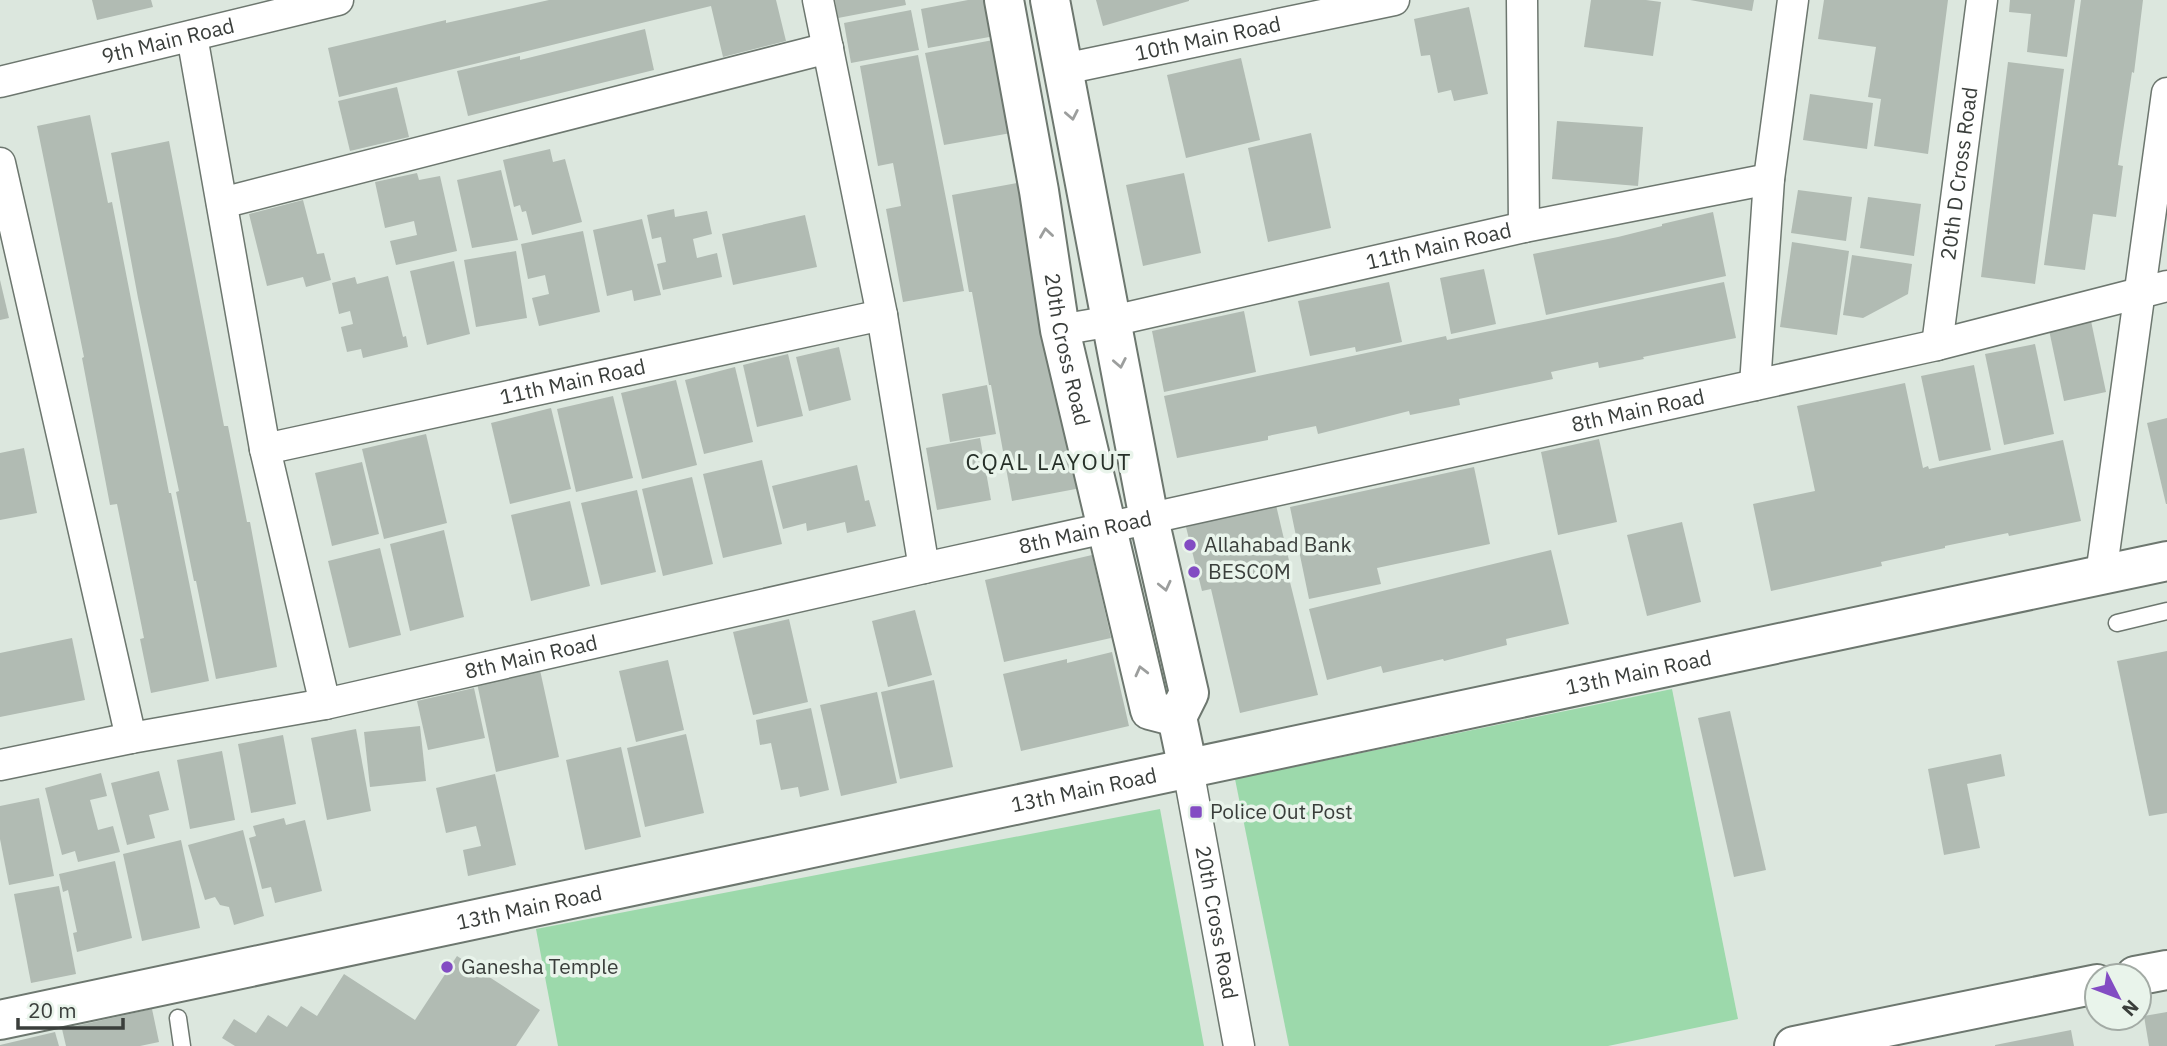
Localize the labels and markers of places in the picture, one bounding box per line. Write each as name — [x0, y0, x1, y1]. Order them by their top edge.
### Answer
place label: Allahabad Bank — [1204, 530, 1352, 558]
marker: Allahabad Bank — [1182, 537, 1198, 553]
place label: BESCOM — [1208, 557, 1291, 585]
marker: BESCOM — [1186, 564, 1202, 580]
place label: Police Out Post — [1210, 797, 1353, 825]
marker: Police Out Post — [1188, 804, 1204, 820]
place label: Ganesha Temple — [461, 952, 619, 980]
marker: Ganesha Temple — [439, 959, 455, 975]

